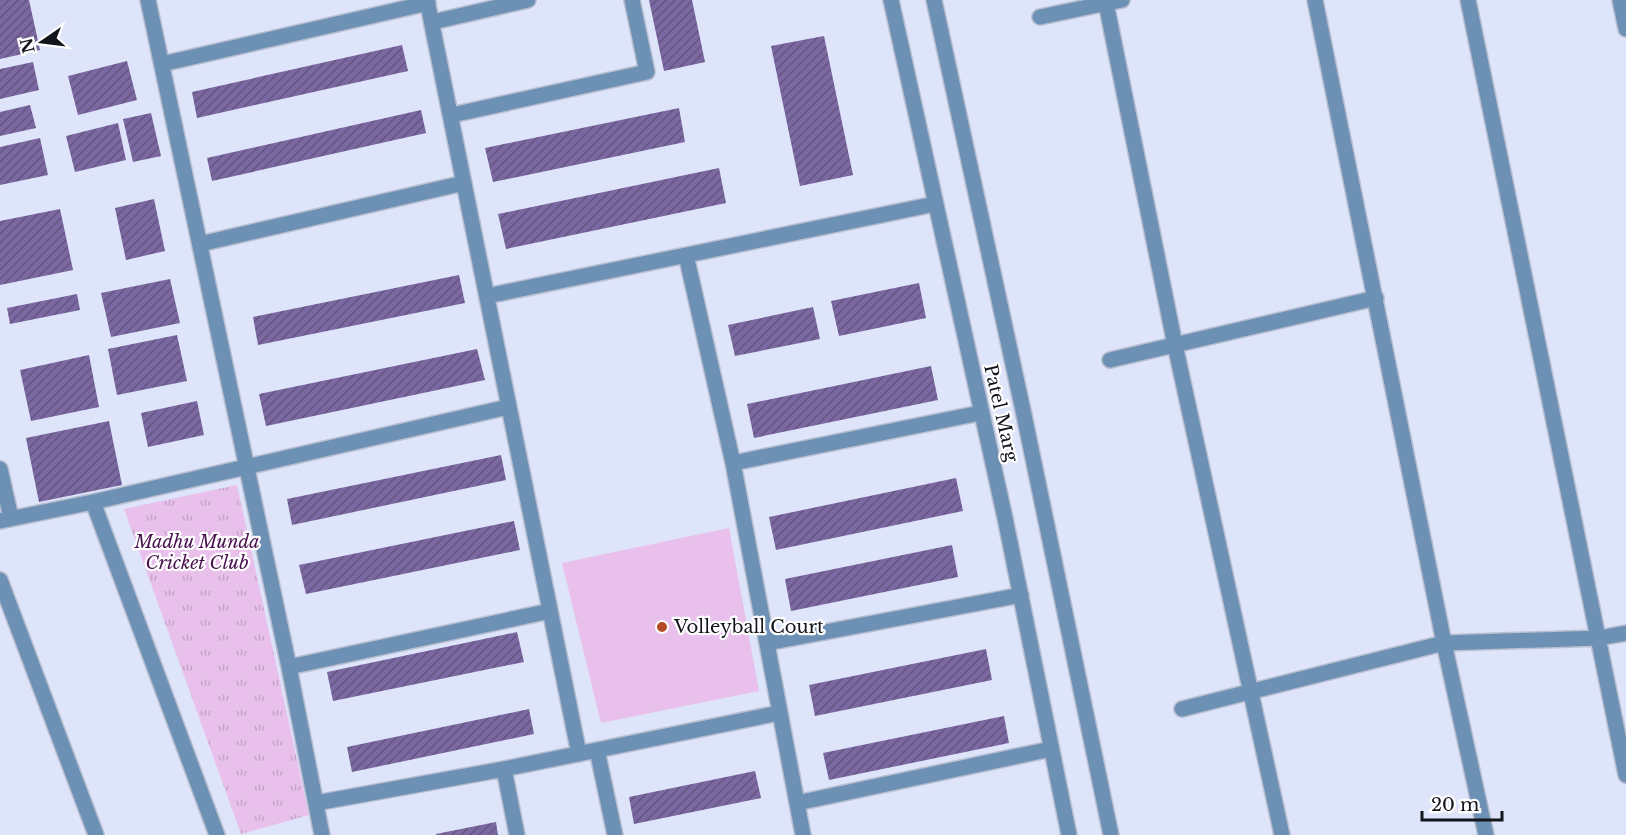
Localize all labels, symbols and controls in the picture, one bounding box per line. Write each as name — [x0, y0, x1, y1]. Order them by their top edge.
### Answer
north arrow — [12, 12, 72, 72]
text: N — [16, 36, 39, 55]
street label: Patel Marg — [979, 362, 1023, 464]
park label: Madhu Munda Cricket Club — [134, 531, 259, 574]
place label: Volleyball Court — [673, 616, 824, 638]
marker: Volleyball Court — [655, 620, 669, 634]
scale bar — [1422, 784, 1502, 822]
text: 20 m — [1431, 794, 1479, 816]

